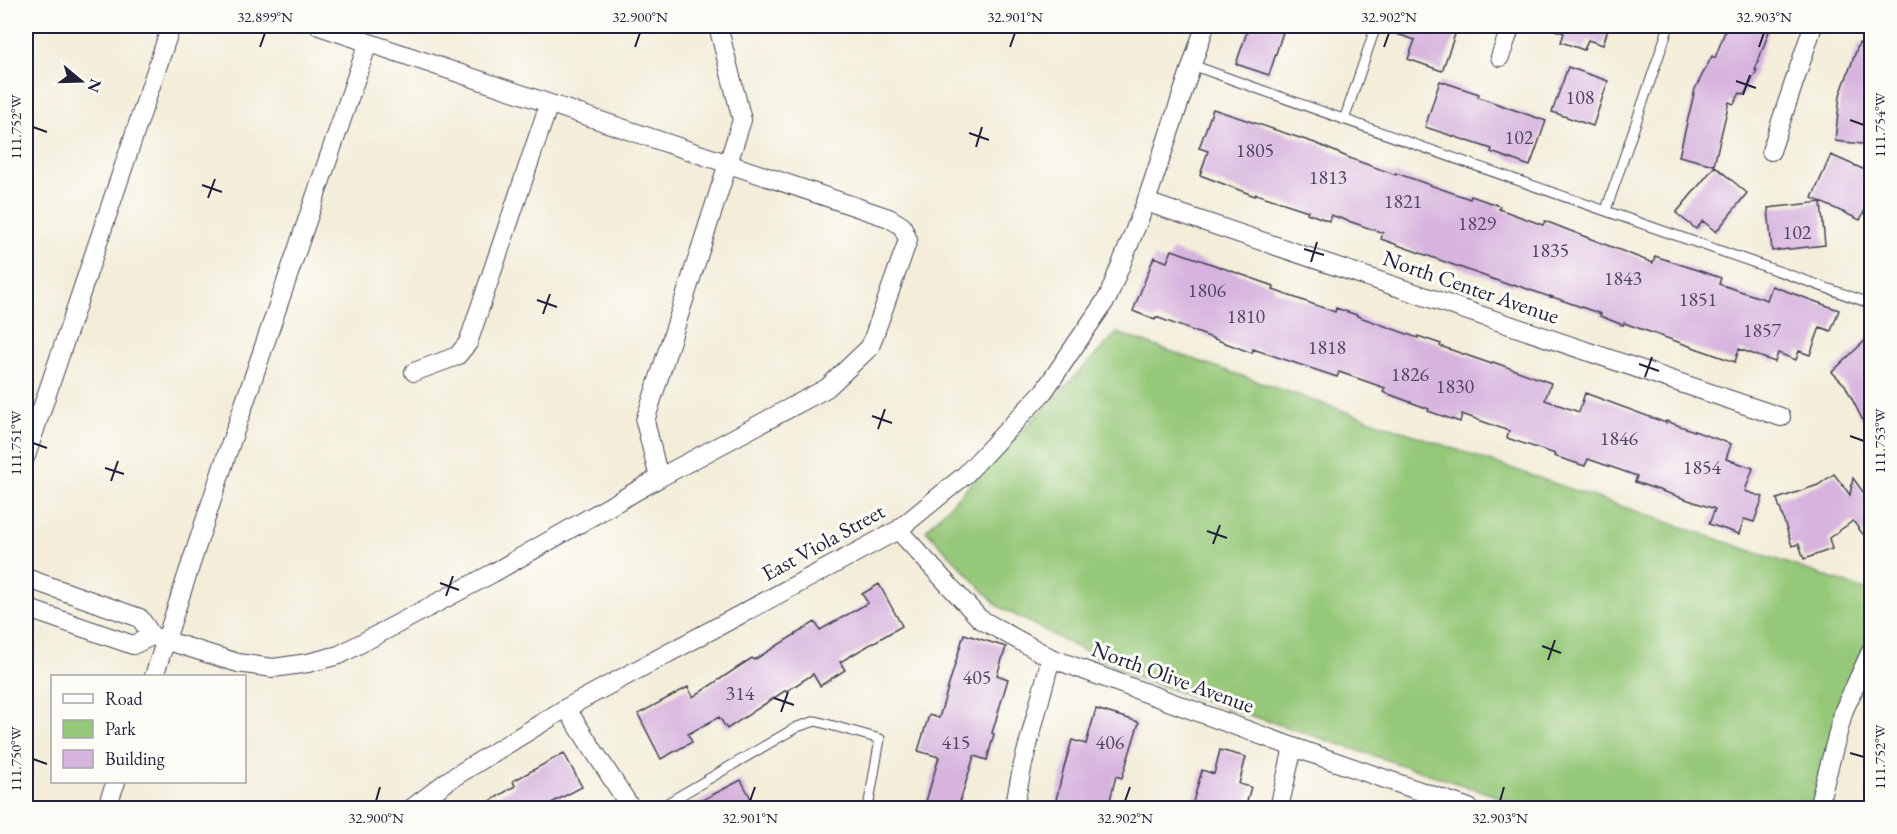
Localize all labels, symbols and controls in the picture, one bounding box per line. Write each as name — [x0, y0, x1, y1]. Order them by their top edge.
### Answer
text: 32.899°N — [237, 7, 293, 26]
text: 32.900°N — [612, 7, 668, 26]
text: 32.901°N — [987, 7, 1043, 26]
text: 32.902°N — [1361, 7, 1417, 26]
text: 32.903°N — [1736, 7, 1792, 26]
north arrow — [51, 51, 111, 111]
text: N — [83, 76, 107, 95]
house number: 108 — [1566, 84, 1594, 110]
text: 111.754°W — [1870, 92, 1889, 157]
text: 111.752°W — [6, 94, 25, 159]
house number: 102 — [1505, 124, 1534, 150]
house number: 1805 — [1236, 137, 1274, 163]
house number: 1813 — [1309, 164, 1347, 190]
house number: 1821 — [1384, 188, 1422, 214]
house number: 1829 — [1458, 210, 1497, 236]
house number: 102 — [1783, 219, 1812, 245]
house number: 1835 — [1531, 237, 1569, 263]
street label: North Center Avenue — [1379, 243, 1563, 331]
house number: 1843 — [1604, 265, 1642, 291]
house number: 1806 — [1188, 277, 1227, 303]
house number: 1851 — [1679, 286, 1717, 312]
house number: 1810 — [1227, 303, 1266, 329]
house number: 1857 — [1743, 317, 1782, 343]
house number: 1818 — [1308, 334, 1346, 360]
house number: 1826 — [1391, 361, 1430, 387]
house number: 1830 — [1436, 373, 1475, 399]
text: 111.753°W — [1870, 408, 1889, 473]
text: 111.751°W — [6, 410, 25, 475]
house number: 1846 — [1600, 425, 1639, 451]
house number: 1854 — [1683, 454, 1722, 480]
street label: East Viola Street — [756, 496, 890, 588]
street label: North Olive Avenue — [1088, 634, 1259, 720]
house number: 405 — [963, 664, 991, 690]
legend — [51, 675, 246, 783]
house number: 314 — [726, 680, 755, 706]
text: Road — [105, 687, 144, 710]
text: Park — [105, 717, 136, 740]
text: 111.752°W — [1870, 724, 1889, 789]
text: 111.750°W — [6, 726, 25, 791]
house number: 415 — [942, 729, 970, 755]
house number: 406 — [1096, 729, 1125, 755]
text: Building — [105, 747, 165, 770]
text: 32.900°N — [348, 808, 404, 827]
text: 32.901°N — [722, 808, 778, 827]
text: 32.902°N — [1097, 808, 1153, 827]
text: 32.903°N — [1472, 808, 1528, 827]

